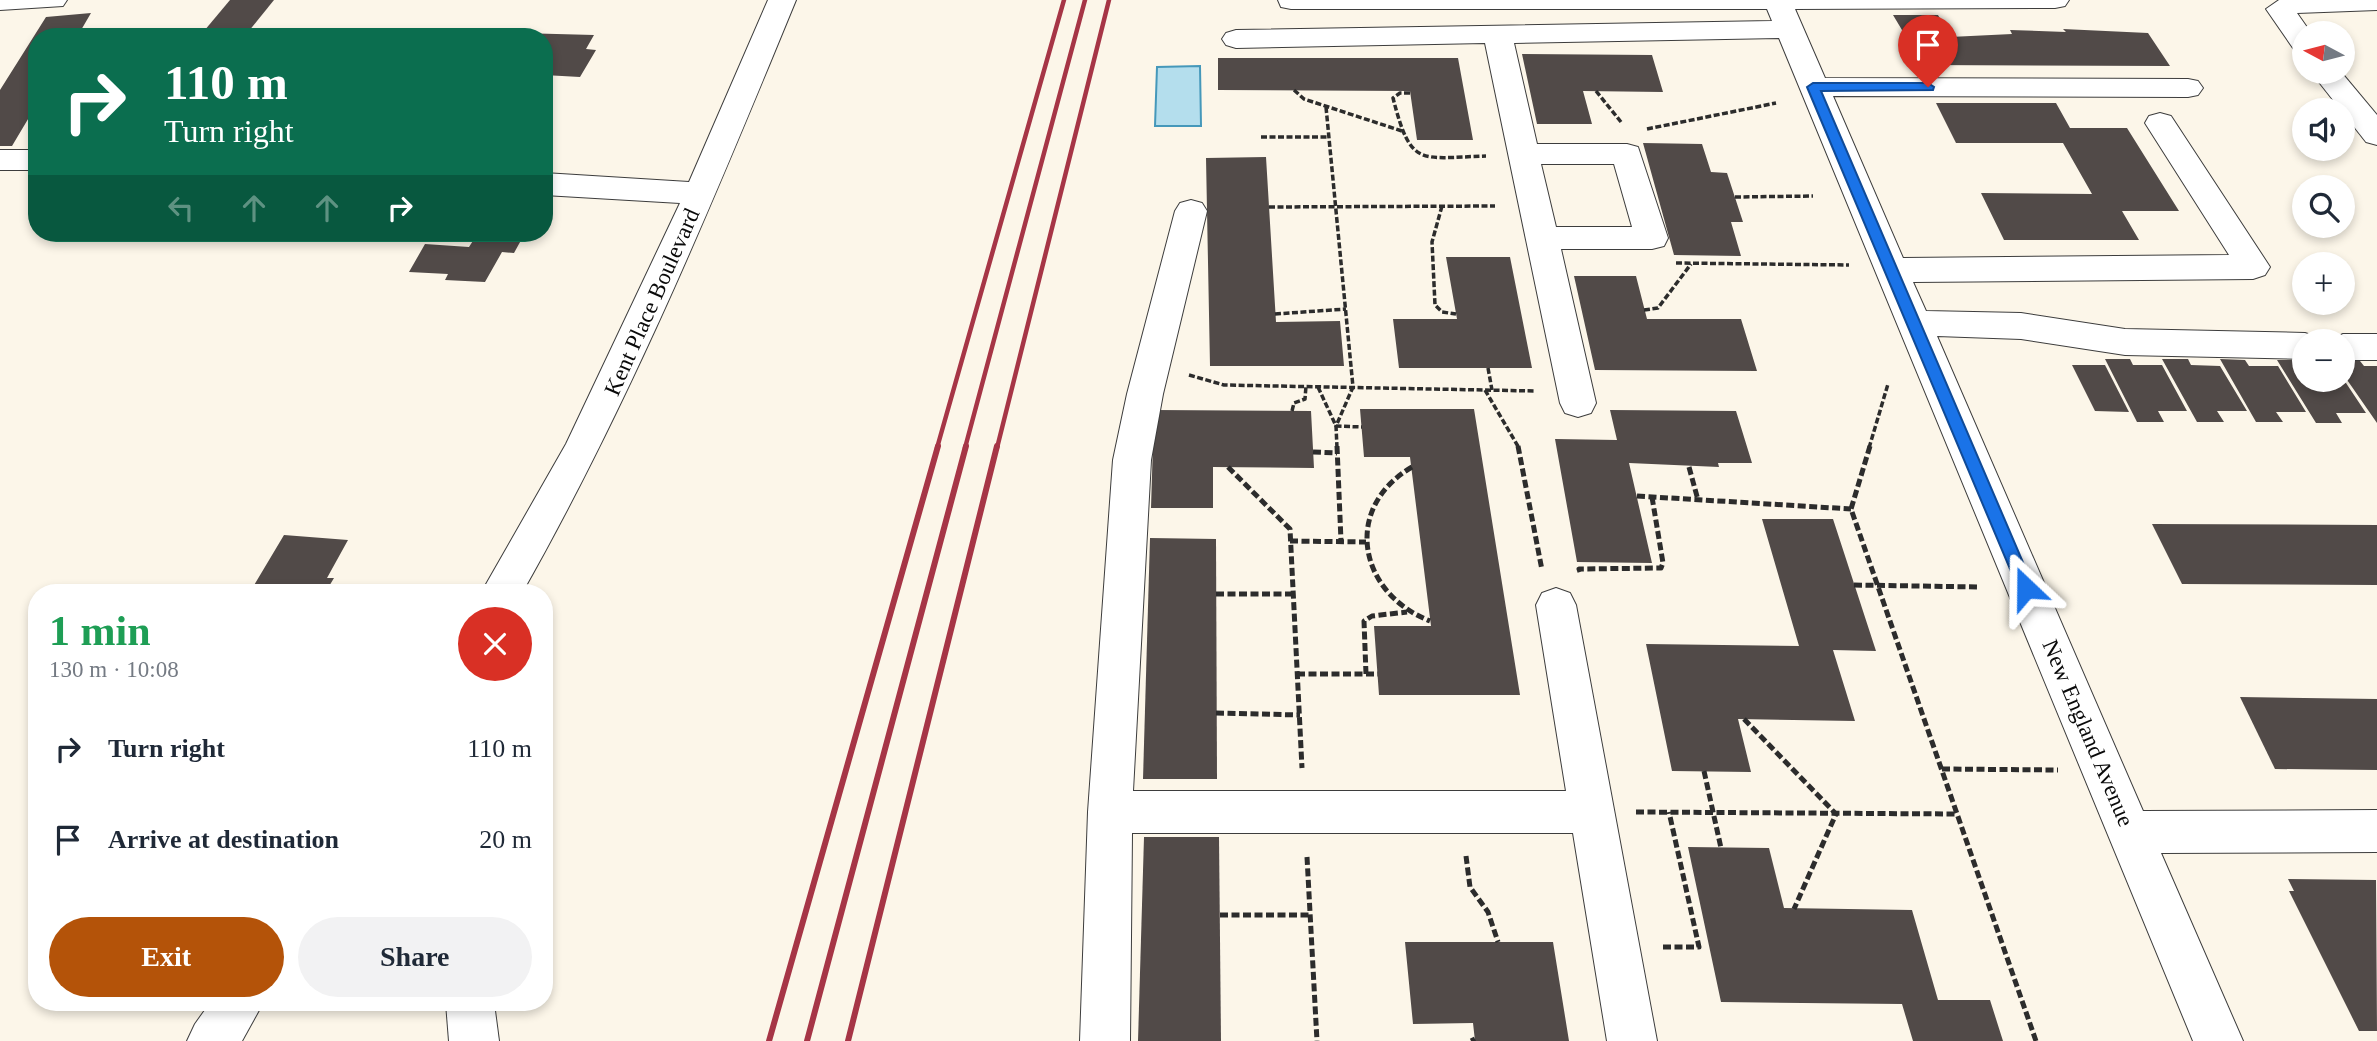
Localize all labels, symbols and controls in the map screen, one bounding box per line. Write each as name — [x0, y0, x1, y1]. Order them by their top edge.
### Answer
pin — [1898, 15, 1958, 87]
north arrow — [2292, 21, 2356, 84]
map controls — [2292, 21, 2355, 392]
icon: arrive — [1909, 26, 1947, 64]
text: 110 m — [164, 55, 288, 110]
icon: right — [49, 56, 140, 147]
button: sound — [2292, 98, 2355, 161]
text: Turn right — [164, 113, 294, 149]
button: search — [2292, 175, 2355, 238]
icon: left — [162, 189, 200, 227]
icon: ahead — [235, 189, 273, 227]
icon: ahead — [308, 189, 346, 227]
icon: right — [381, 189, 419, 227]
street label: Kent Place Boulevard — [600, 204, 705, 399]
button: + — [2292, 252, 2355, 315]
button: − — [2292, 329, 2355, 392]
position arrow — [1989, 551, 2063, 625]
button: close — [458, 607, 532, 681]
text: 1 min — [49, 608, 151, 654]
street label: New England Avenue — [2037, 636, 2139, 830]
text: 130 m · 10:08 — [49, 657, 179, 682]
icon: right — [49, 730, 87, 768]
text: Turn right — [108, 734, 225, 763]
text: 110 m — [467, 734, 532, 763]
icon: arrive — [49, 821, 87, 859]
text: Arrive at destination — [108, 825, 339, 854]
text: 20 m — [479, 825, 532, 854]
button: Exit — [49, 917, 284, 997]
button: Share — [298, 917, 532, 997]

